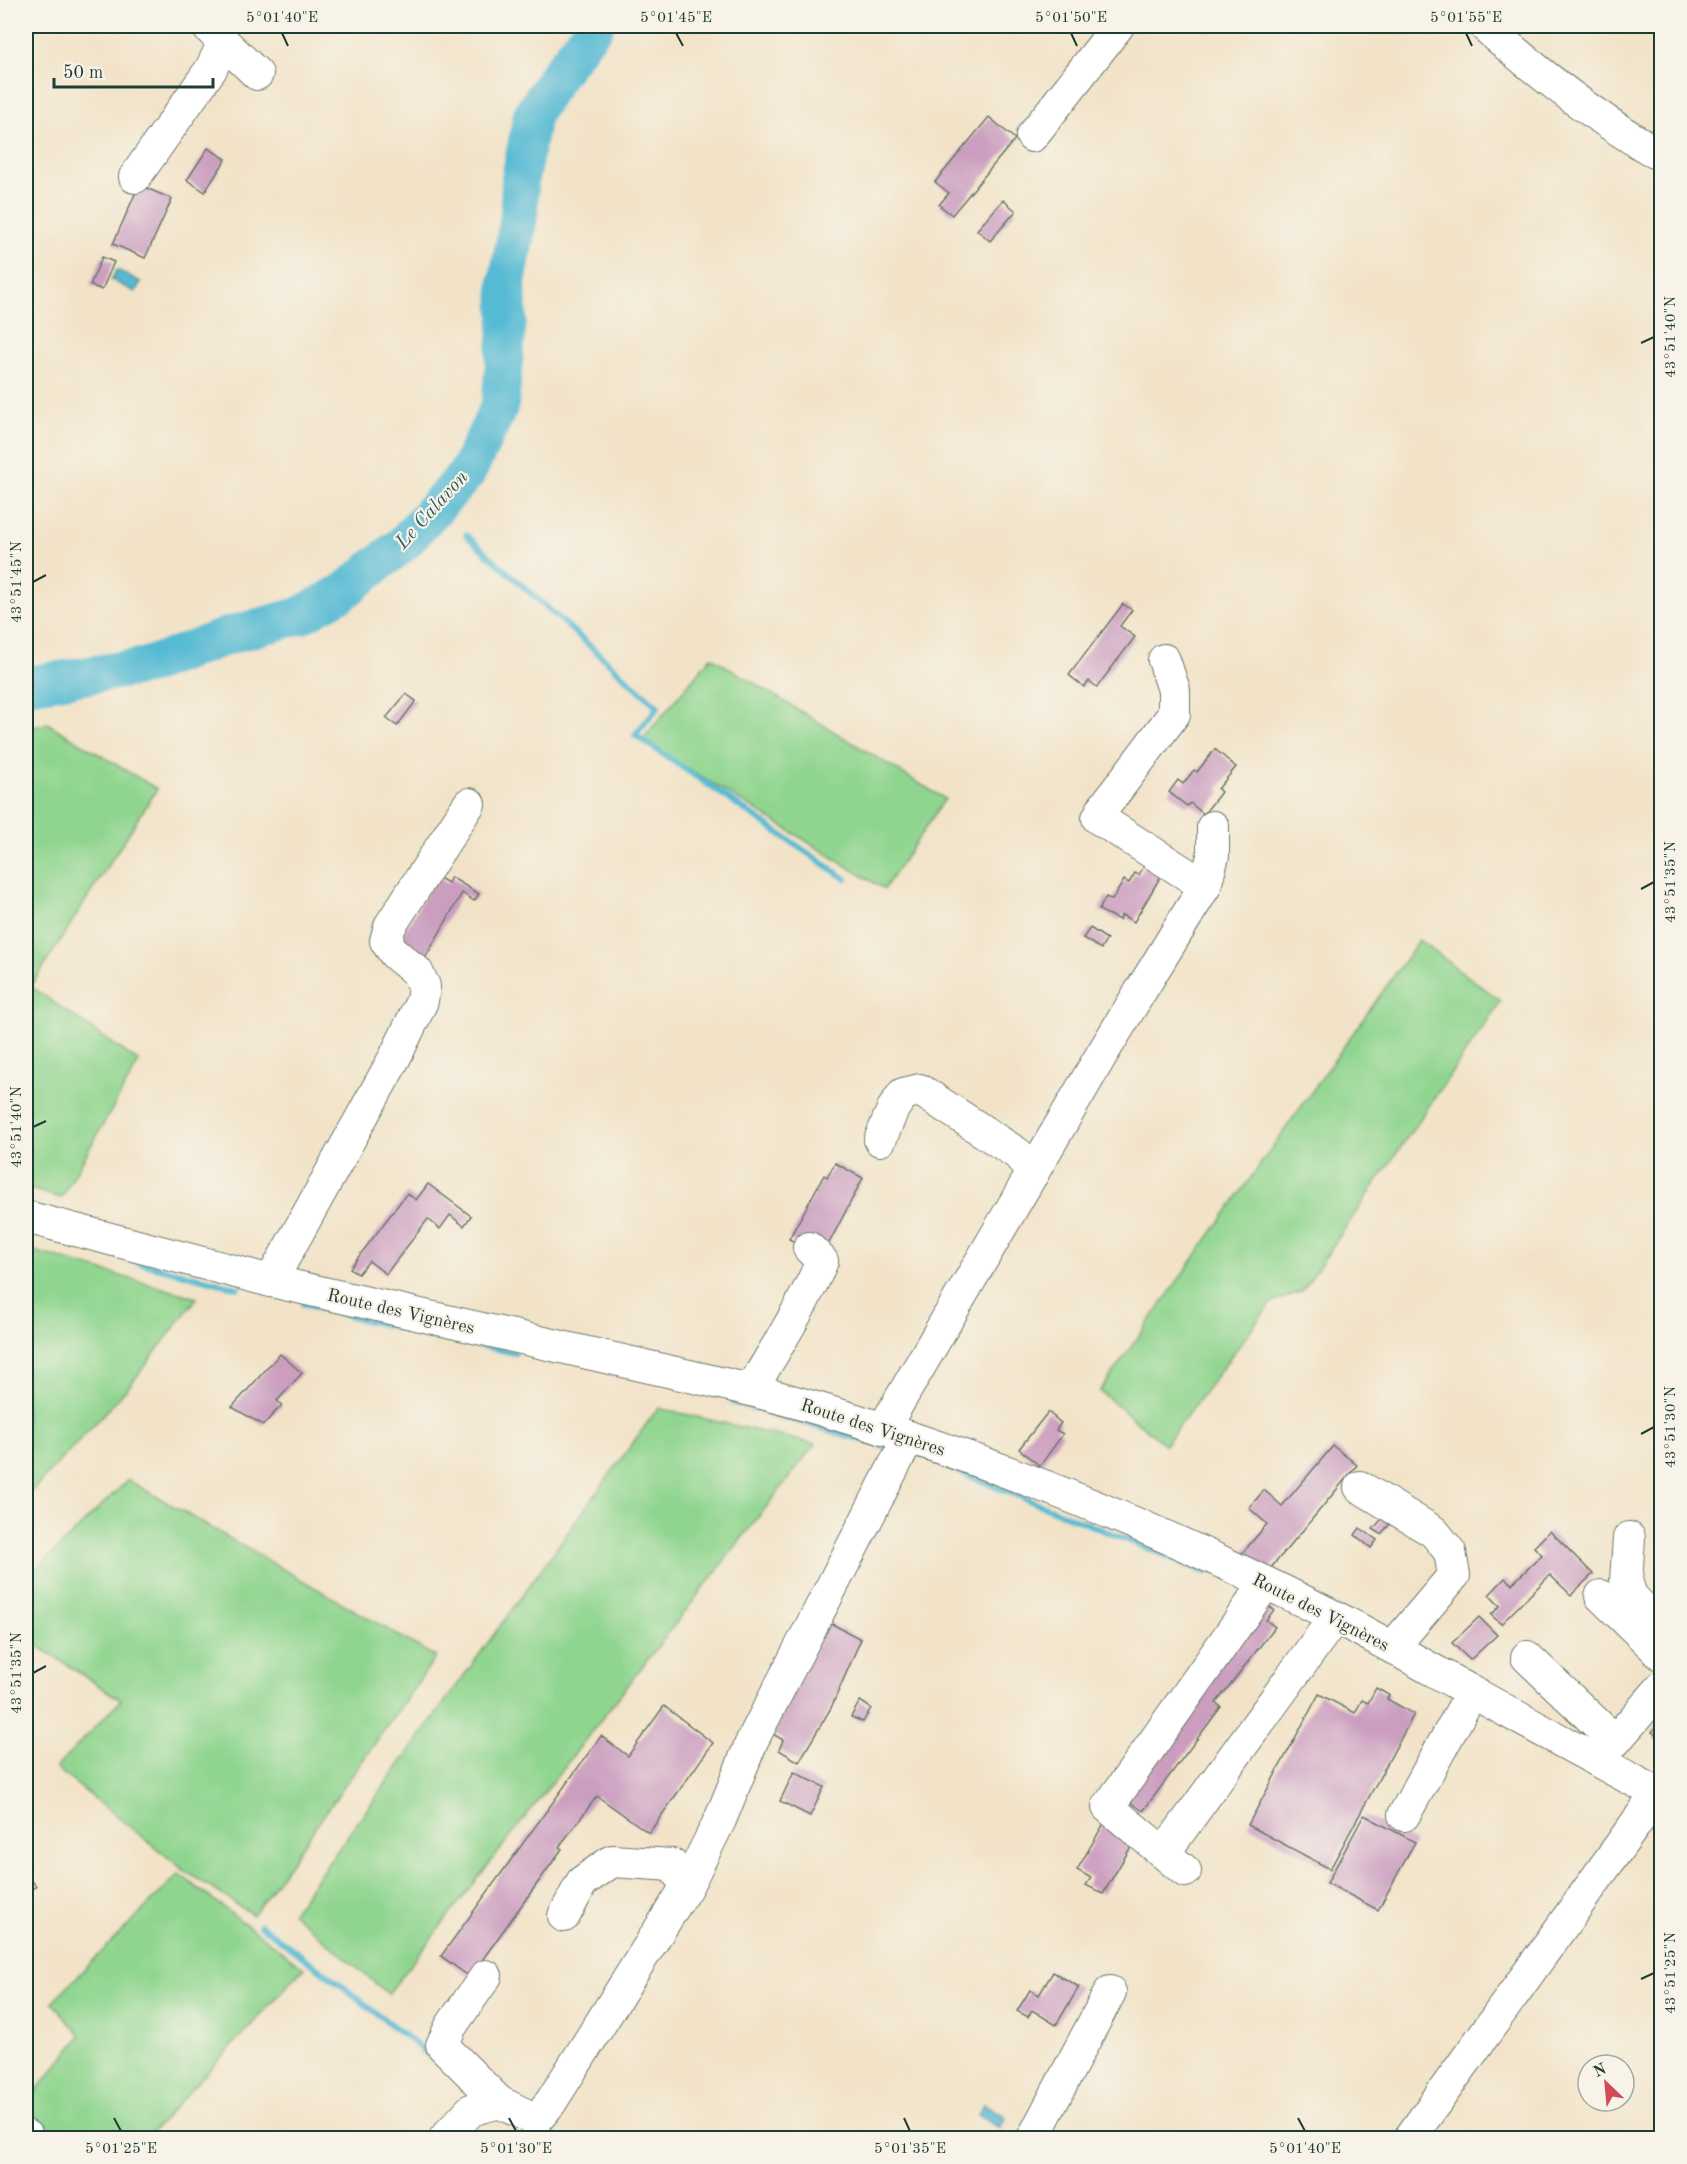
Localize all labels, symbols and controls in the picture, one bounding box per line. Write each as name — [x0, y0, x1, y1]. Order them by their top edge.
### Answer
text: 5°01'40"E — [246, 11, 318, 26]
text: 5°01'45"E — [640, 11, 712, 26]
text: 5°01'50"E — [1035, 11, 1107, 26]
text: 5°01'55"E — [1430, 11, 1502, 26]
scale bar — [54, 51, 213, 89]
text: 50 m — [63, 64, 103, 82]
text: 43°51'40"N — [1664, 296, 1679, 378]
water label: Le Calavon — [392, 467, 473, 554]
text: 43°51'45"N — [10, 541, 25, 623]
text: 43°51'35"N — [1664, 841, 1679, 923]
text: 43°51'40"N — [10, 1086, 25, 1168]
street label: Route des Vignères — [325, 1286, 476, 1338]
text: 43°51'30"N — [1664, 1386, 1679, 1468]
street label: Route des Vignères — [798, 1396, 947, 1460]
street label: Route des Vignères — [1249, 1571, 1392, 1655]
text: 43°51'35"N — [10, 1632, 25, 1714]
text: 43°51'25"N — [1664, 1932, 1679, 2014]
north arrow — [1576, 2053, 1636, 2113]
text: N — [1591, 2061, 1610, 2081]
text: 5°01'25"E — [85, 2142, 157, 2157]
text: 5°01'30"E — [480, 2142, 552, 2157]
text: 5°01'35"E — [874, 2142, 946, 2157]
text: 5°01'40"E — [1269, 2142, 1341, 2157]

